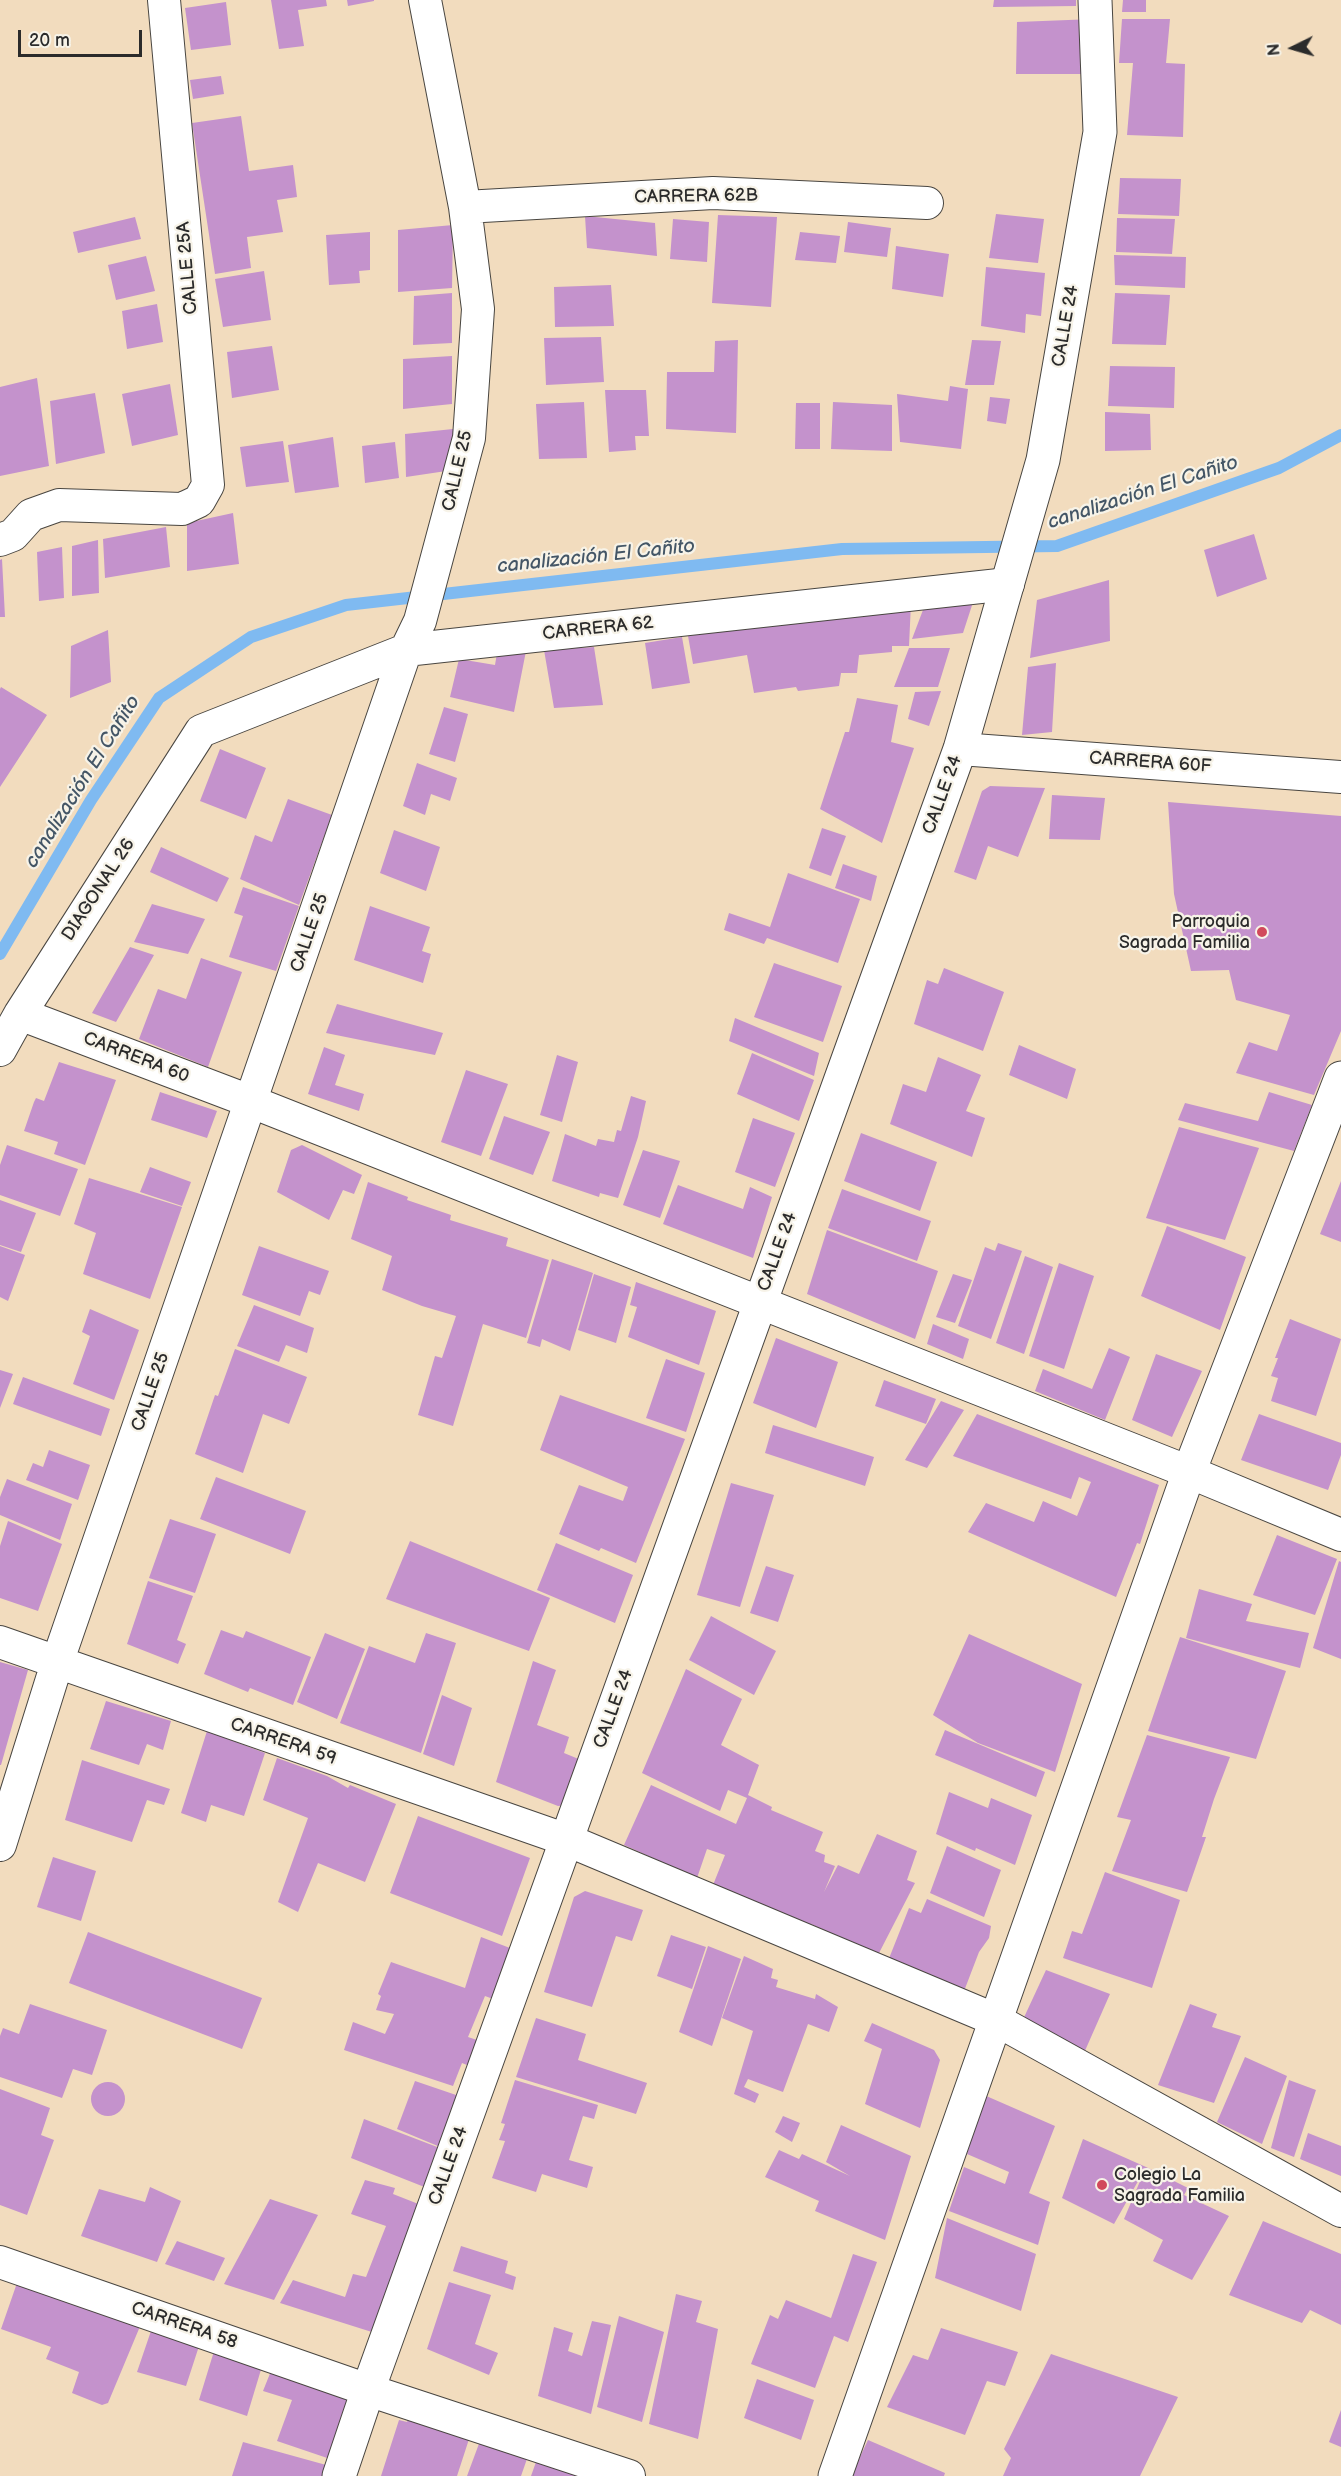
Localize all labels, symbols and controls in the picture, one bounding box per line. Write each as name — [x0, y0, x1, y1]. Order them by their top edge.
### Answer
scale bar — [21, 18, 146, 56]
north arrow — [1263, 18, 1323, 78]
text: 20 m — [29, 30, 70, 51]
text: N — [1265, 43, 1285, 56]
street label: CARRERA 62B — [634, 185, 758, 209]
street label: CALLE 25A — [173, 221, 203, 315]
street label: CALLE 24 — [1048, 283, 1084, 369]
street label: CALLE 25 — [438, 429, 478, 513]
water label: canalización El Cañito — [1045, 451, 1241, 535]
water label: canalización El Cañito — [496, 535, 696, 579]
street label: CARRERA 62 — [541, 612, 655, 646]
water label: canalización El Cañito — [20, 691, 146, 873]
street label: CARRERA 60F — [1088, 748, 1212, 778]
street label: CALLE 24 — [919, 753, 967, 837]
street label: DIAGONAL 26 — [58, 835, 140, 945]
street label: CALLE 25 — [286, 891, 334, 975]
place label: Parroquia Sagrada Familia — [1119, 911, 1250, 954]
marker: Parroquia Sagrada Familia — [1255, 925, 1269, 939]
street label: CARRERA 60 — [80, 1028, 192, 1088]
street label: CALLE 24 — [754, 1210, 802, 1294]
street label: CALLE 25 — [127, 1350, 175, 1434]
street label: CALLE 24 — [590, 1667, 638, 1751]
street label: CARRERA 59 — [227, 1714, 339, 1770]
street label: CALLE 24 — [425, 2124, 473, 2208]
place label: Colegio La Sagrada Familia — [1114, 2164, 1245, 2206]
marker: Colegio La Sagrada Familia — [1095, 2178, 1109, 2192]
street label: CARRERA 58 — [128, 2298, 240, 2354]

